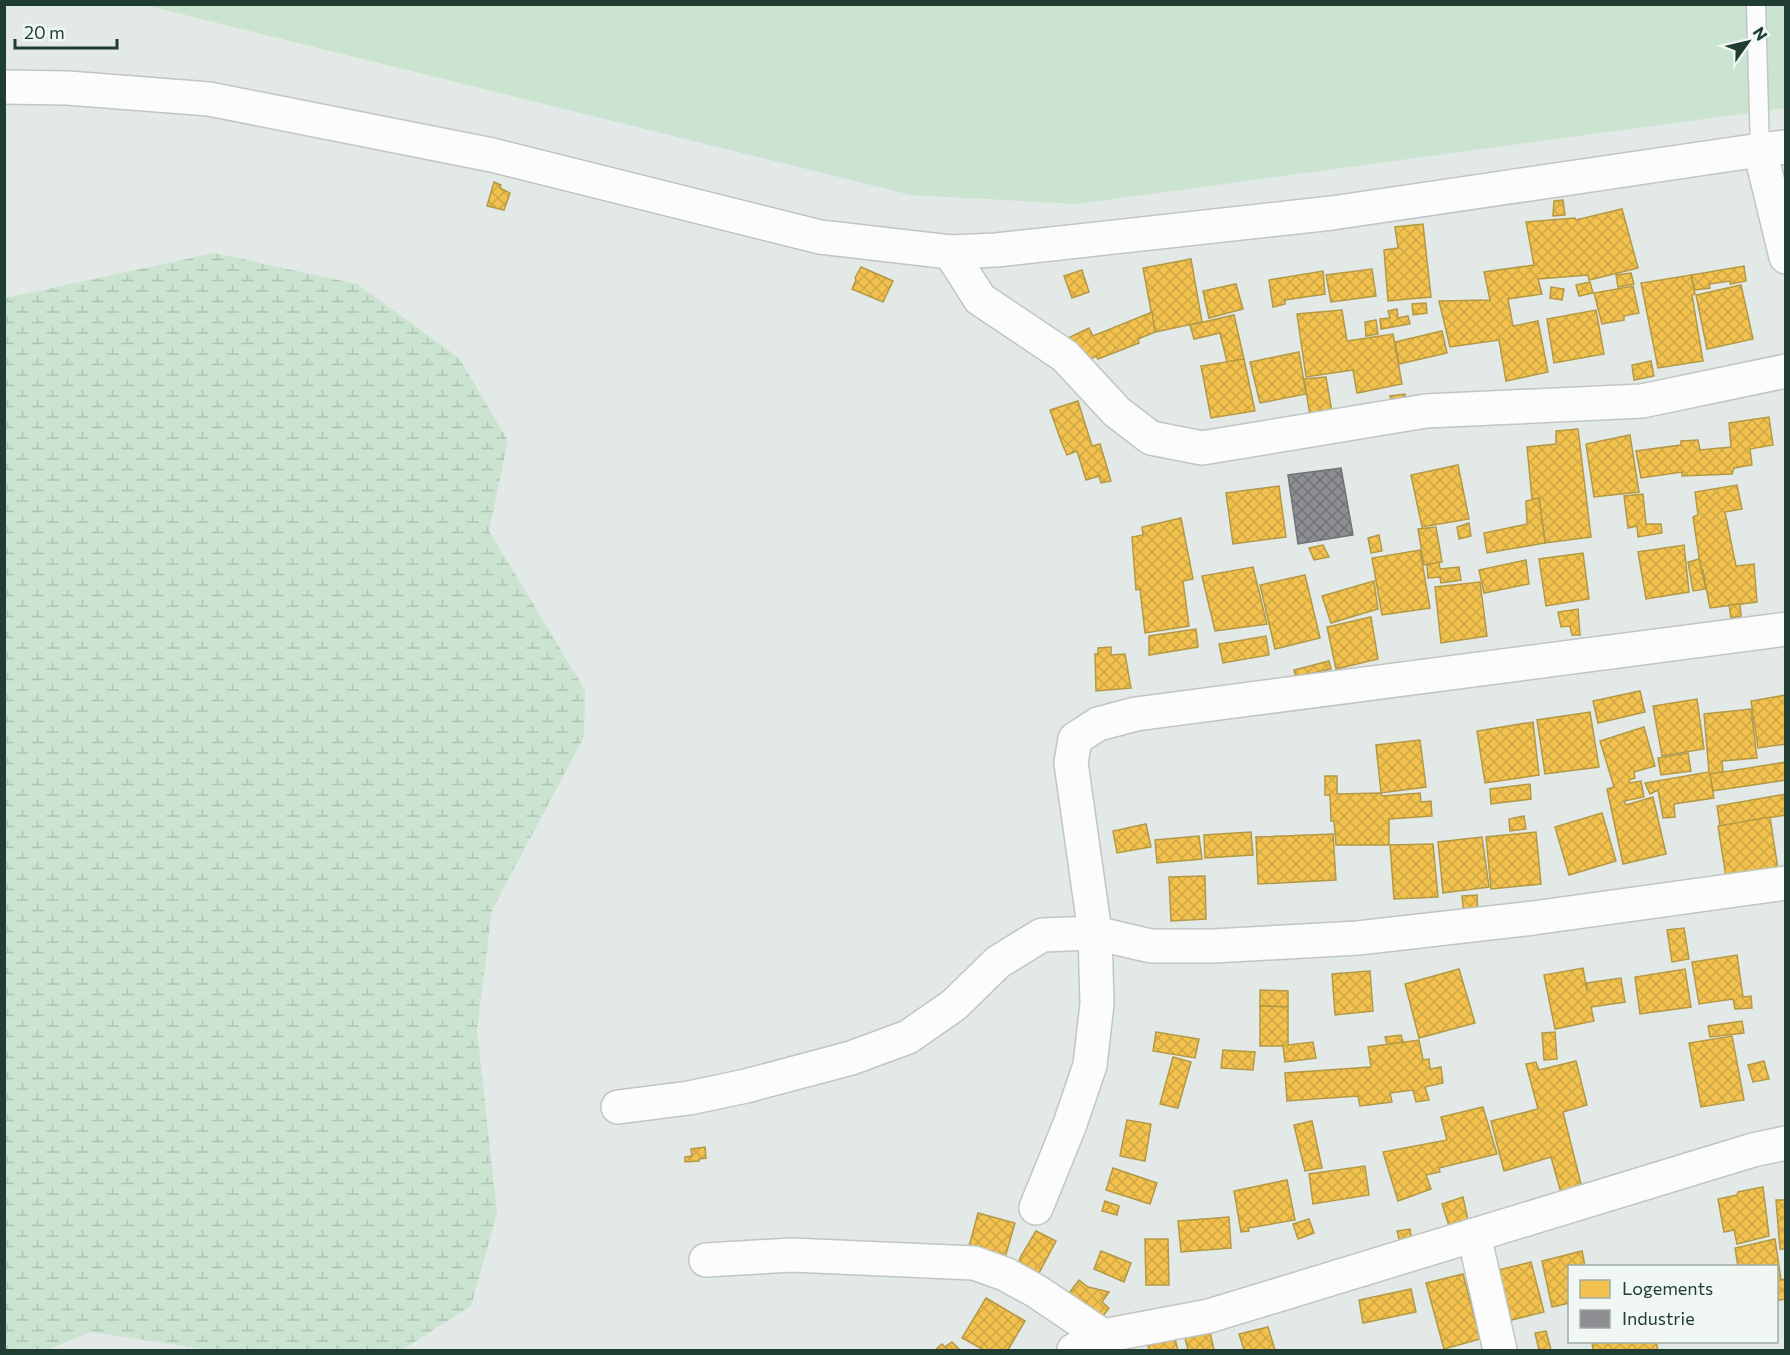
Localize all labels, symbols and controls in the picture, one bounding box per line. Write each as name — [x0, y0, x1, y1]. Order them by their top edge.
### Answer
scale bar — [15, 12, 117, 50]
north arrow — [1718, 12, 1778, 72]
text: 20 m — [24, 21, 65, 43]
text: N — [1750, 23, 1772, 44]
legend — [1568, 1265, 1778, 1343]
text: Logements — [1622, 1277, 1713, 1299]
text: Industrie — [1622, 1307, 1695, 1329]

